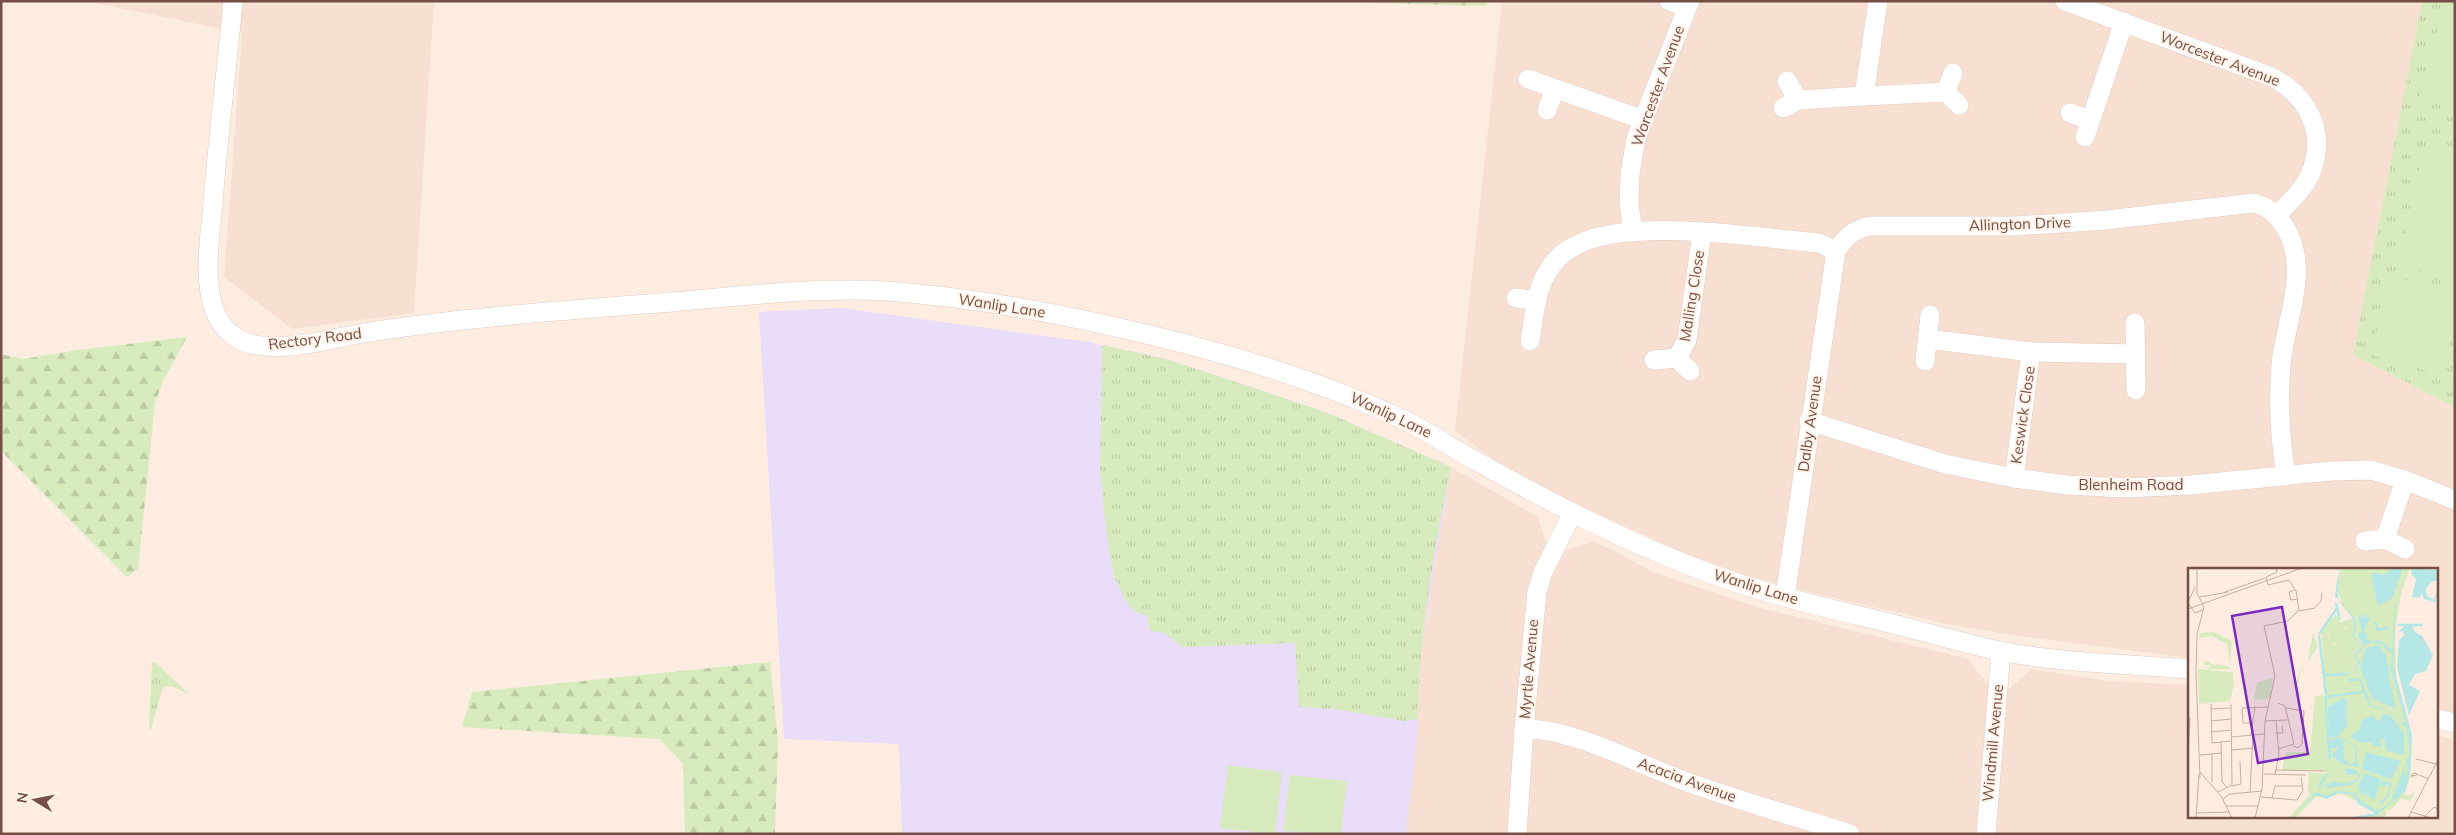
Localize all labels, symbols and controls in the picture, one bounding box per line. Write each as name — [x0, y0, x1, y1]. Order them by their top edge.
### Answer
street label: Worcester Avenue — [1627, 23, 1688, 149]
street label: Worcester Avenue — [2157, 27, 2283, 90]
street label: Allington Drive — [1969, 212, 2071, 235]
street label: Malling Close — [1675, 249, 1708, 343]
street label: Wanlip Lane — [957, 289, 1047, 322]
street label: Rectory Road — [267, 323, 363, 354]
street label: Keswick Close — [2006, 365, 2039, 465]
street label: Dalby Avenue — [1793, 375, 1826, 473]
street label: Wanlip Lane — [1347, 387, 1435, 442]
street label: Blenheim Road — [2078, 475, 2184, 494]
street label: Wanlip Lane — [1711, 565, 1801, 608]
inset map — [2188, 568, 2438, 818]
street label: Myrtle Avenue — [1515, 618, 1542, 720]
street label: Windmill Avenue — [1978, 683, 2007, 803]
street label: Acacia Avenue — [1635, 753, 1739, 806]
north arrow — [10, 775, 60, 825]
text: N — [12, 791, 32, 805]

